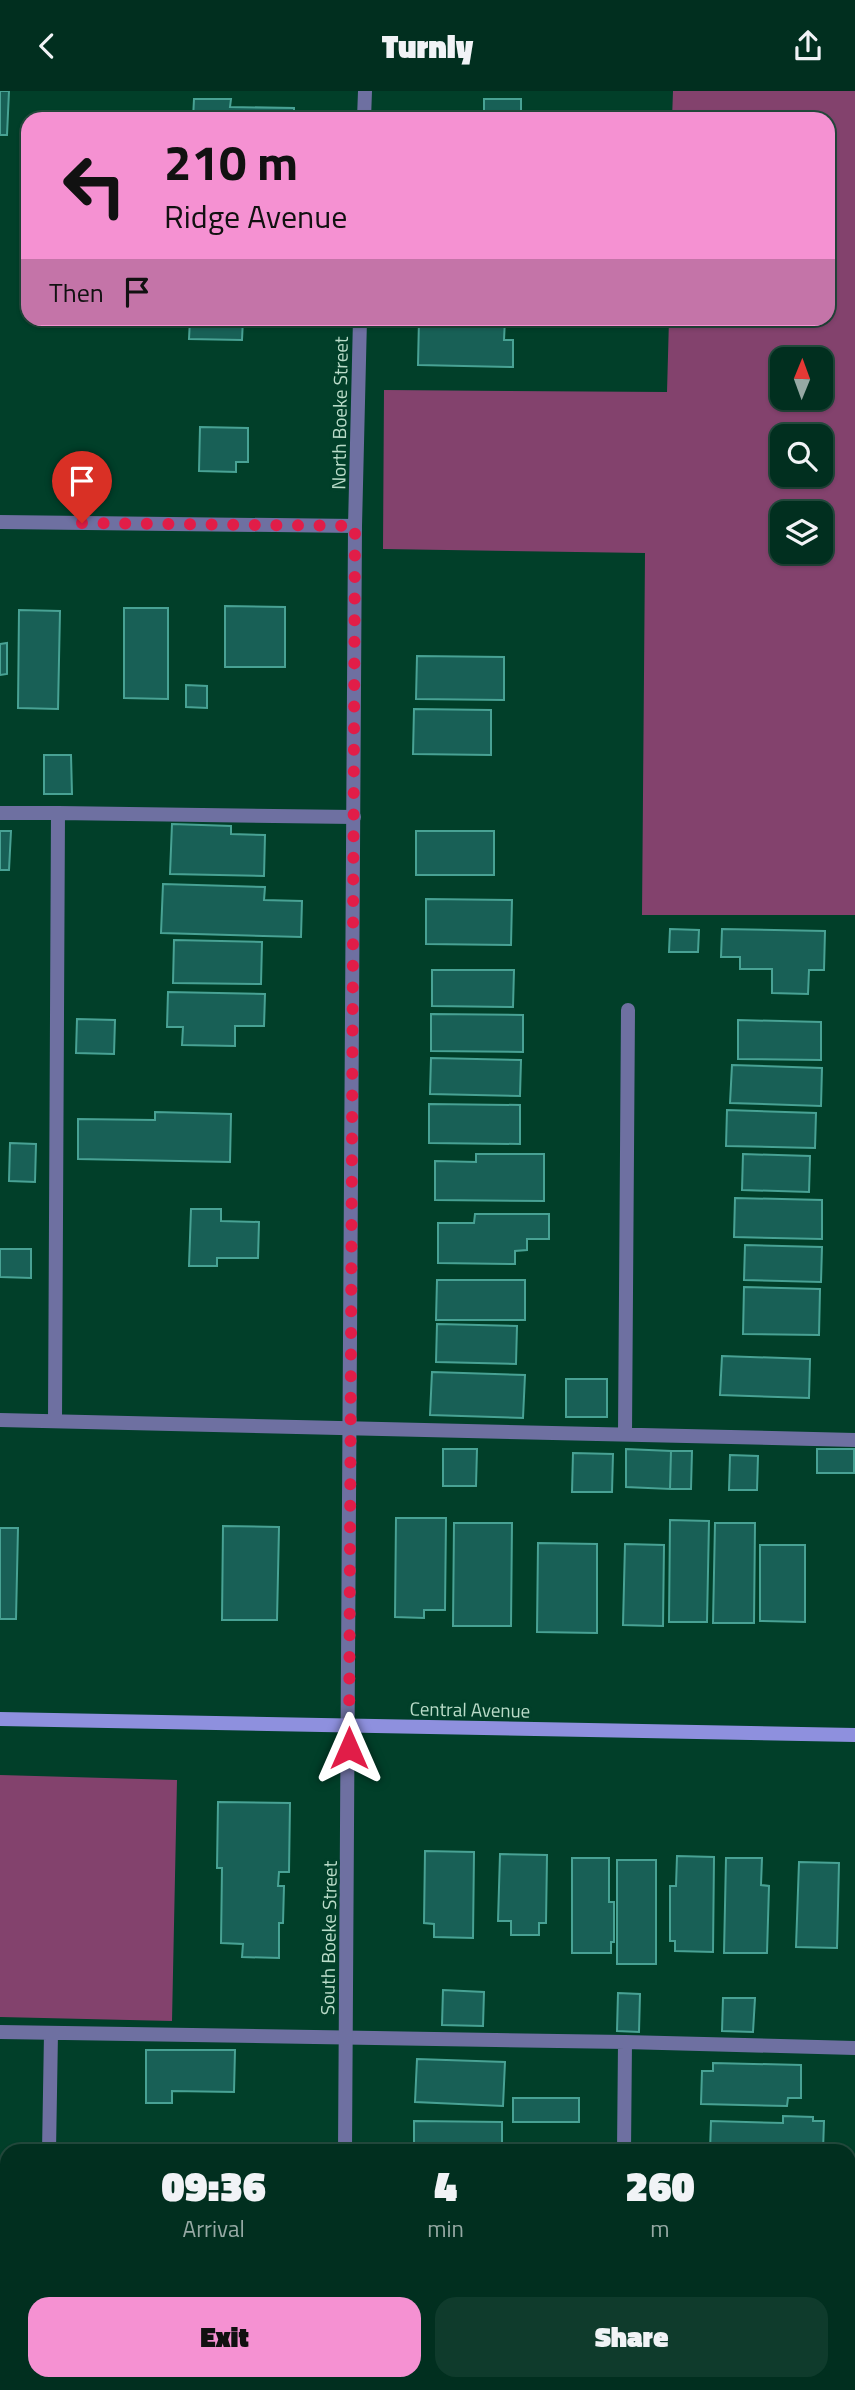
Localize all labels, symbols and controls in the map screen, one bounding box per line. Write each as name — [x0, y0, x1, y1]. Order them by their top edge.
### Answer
text: Turnly — [382, 22, 473, 70]
icon: back — [28, 27, 66, 65]
icon: share — [789, 27, 827, 65]
text: 210 m — [164, 124, 298, 199]
icon: left — [49, 140, 140, 231]
text: Ridge Avenue — [164, 192, 347, 240]
text: Then — [49, 273, 104, 312]
icon: arrive — [118, 273, 156, 311]
street label: North Boeke Street — [323, 336, 355, 490]
north arrow — [770, 347, 833, 409]
map controls — [770, 347, 833, 564]
button: search — [770, 424, 833, 487]
pin — [52, 451, 112, 523]
icon: arrive — [63, 462, 101, 500]
button: layers — [770, 501, 833, 564]
street label: Central Avenue — [409, 1693, 531, 1725]
position arrow — [312, 1711, 386, 1785]
street label: South Boeke Street — [312, 1860, 344, 2015]
text: 09:36 — [161, 2153, 266, 2217]
text: 4 — [434, 2153, 457, 2217]
text: 260 — [625, 2153, 695, 2217]
text: Arrival — [182, 2211, 245, 2246]
text: min — [427, 2211, 464, 2246]
text: m — [650, 2211, 670, 2246]
button: Exit — [28, 2297, 421, 2377]
button: Share — [435, 2297, 828, 2377]

